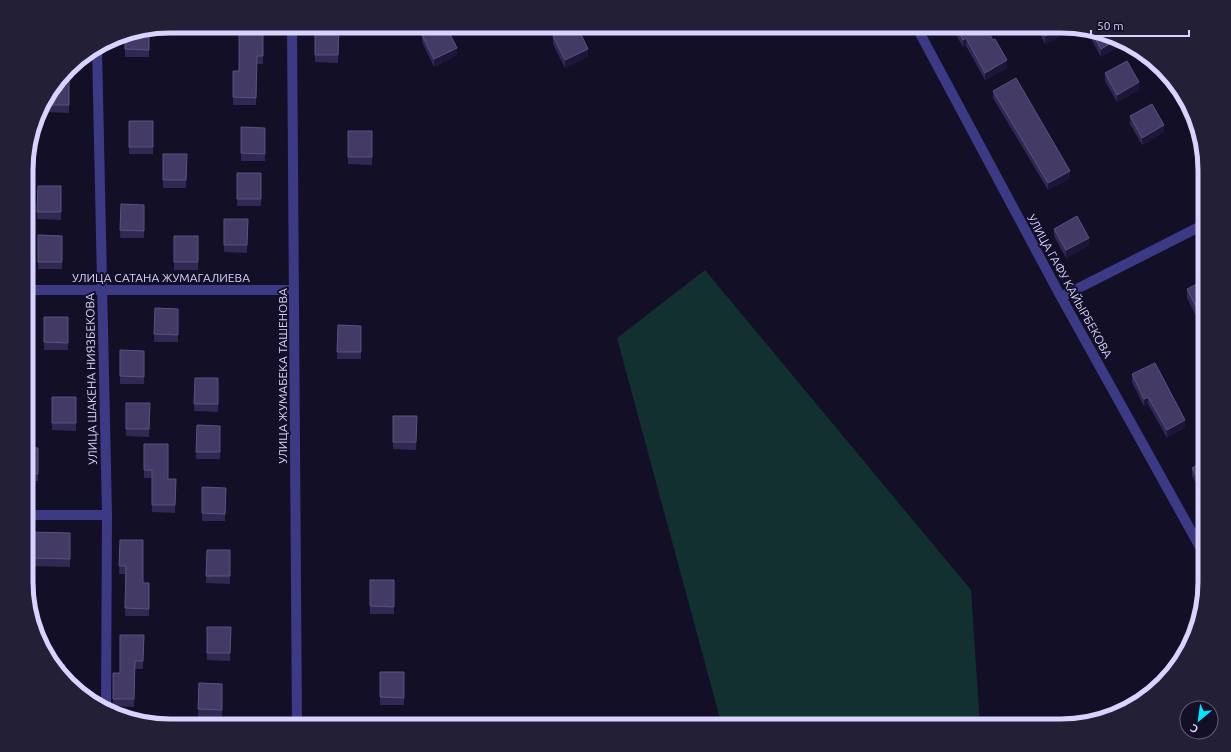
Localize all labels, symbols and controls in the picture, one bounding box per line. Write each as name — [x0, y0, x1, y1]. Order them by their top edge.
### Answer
scale bar — [1091, 12, 1189, 38]
text: 50 m — [1097, 19, 1124, 32]
street label: УЛИЦА ГАФУ КАЙЫРБЕКОВА — [1025, 212, 1115, 360]
street label: УЛИЦА САТАНА ЖУМАГАЛИЕВА — [72, 271, 250, 284]
street label: УЛИЦА ЖУМАБЕКА ТАШЕНОВА — [276, 288, 289, 464]
street label: УЛИЦА ШАКЕНА НИЯЗБЕКОВА — [83, 293, 99, 465]
north arrow — [1179, 700, 1219, 740]
text: С — [1188, 722, 1200, 736]

